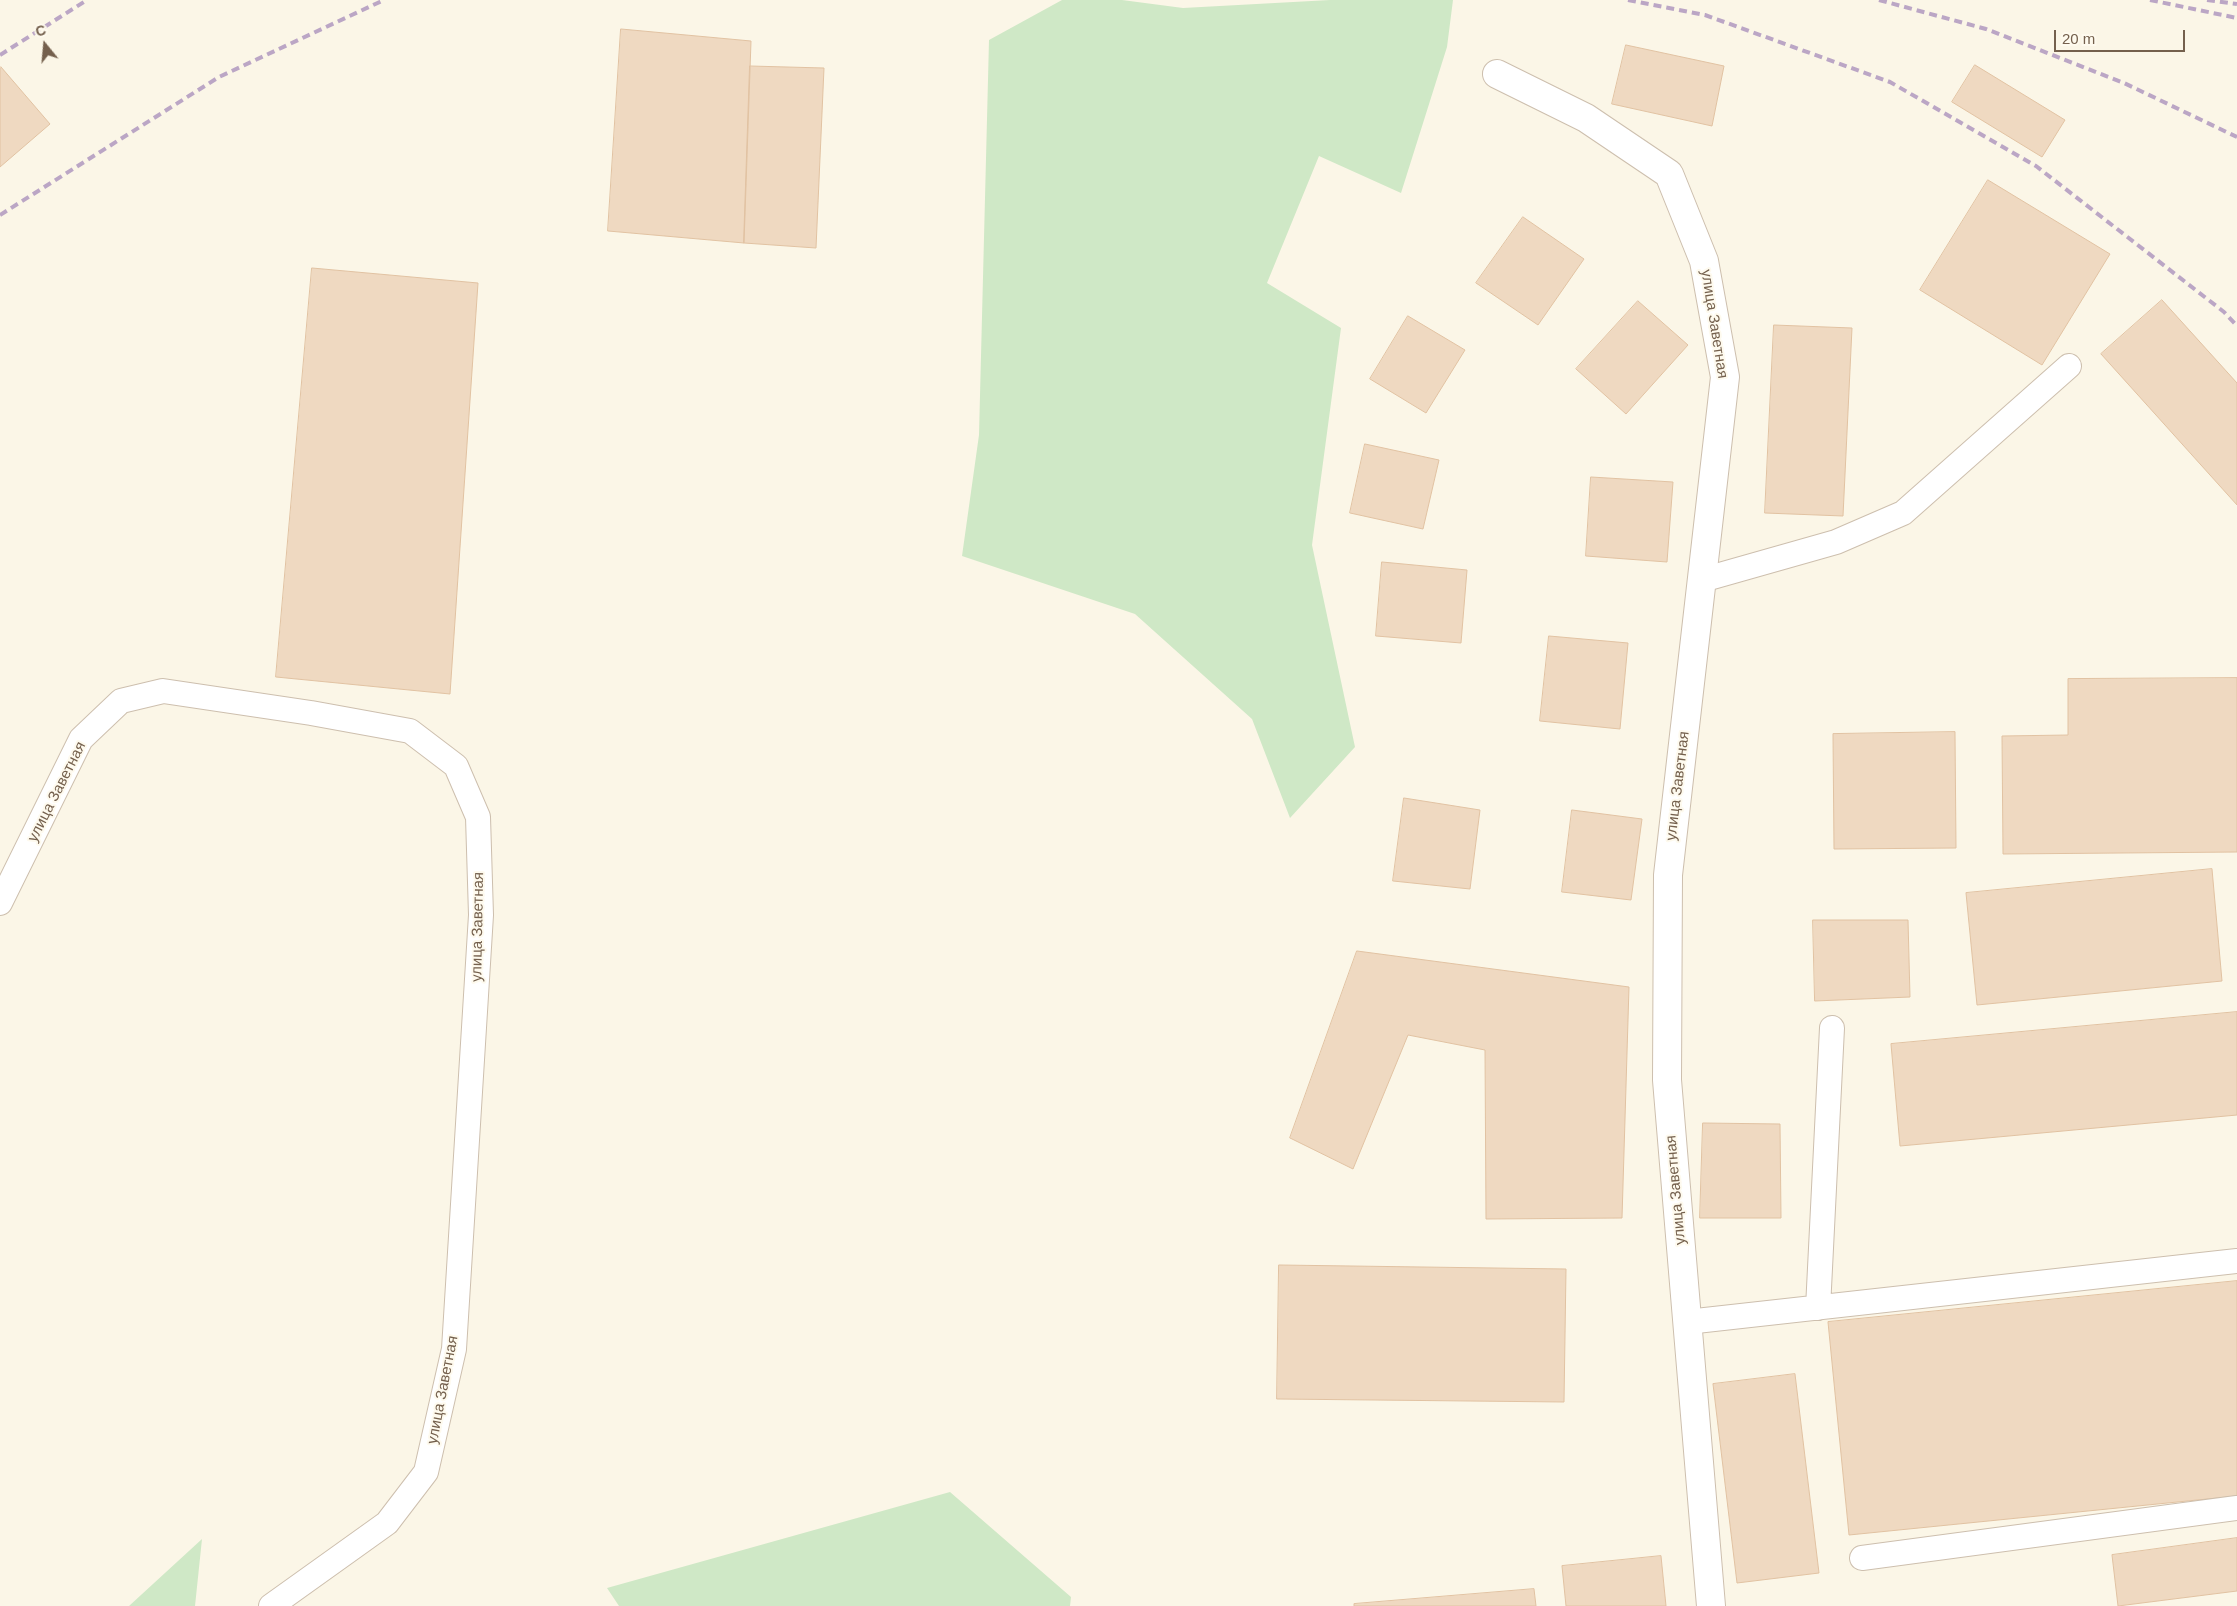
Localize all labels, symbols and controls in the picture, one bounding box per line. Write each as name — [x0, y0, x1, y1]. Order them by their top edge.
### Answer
north arrow — [20, 20, 70, 70]
scale bar — [2057, 20, 2188, 52]
text: С — [33, 22, 48, 40]
text: 20 m — [2062, 30, 2095, 47]
street label: улица Заветная — [1697, 268, 1731, 380]
street label: улица Заветная — [1662, 730, 1694, 842]
street label: улица Заветная — [24, 739, 90, 845]
street label: улица Заветная — [468, 872, 488, 982]
street label: улица Заветная — [1662, 1134, 1690, 1246]
street label: улица Заветная — [424, 1334, 462, 1446]

